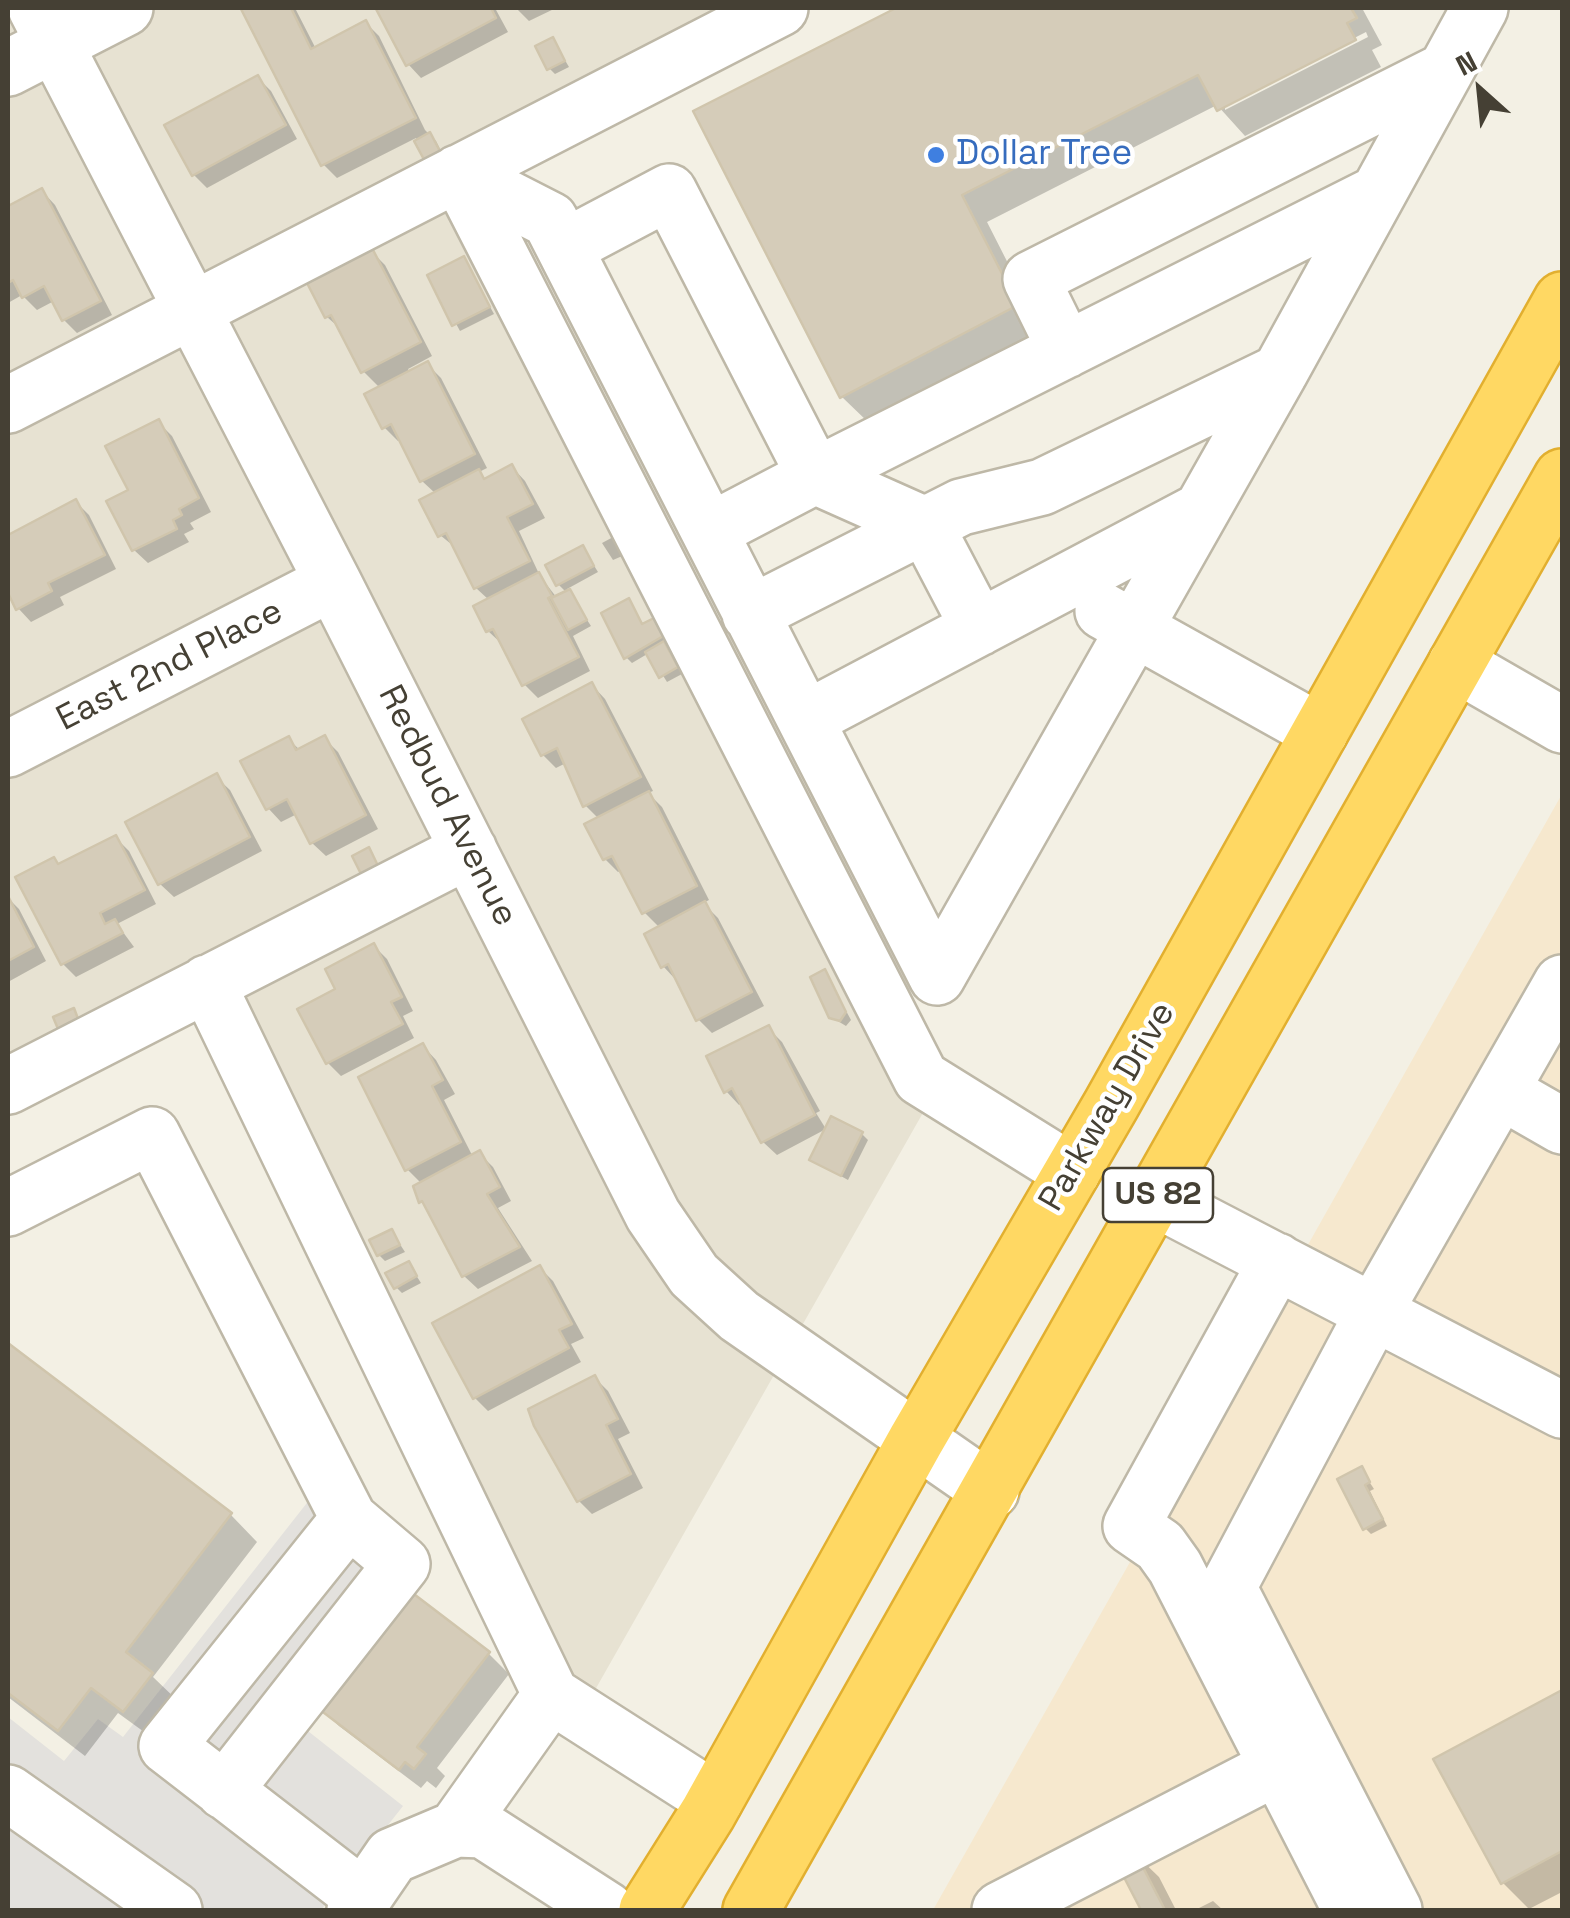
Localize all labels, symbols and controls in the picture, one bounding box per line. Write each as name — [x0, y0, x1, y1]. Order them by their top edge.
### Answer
north arrow — [1430, 40, 1530, 140]
text: N — [1450, 43, 1483, 84]
place label: Dollar Tree — [956, 134, 1132, 176]
marker: Dollar Tree — [925, 144, 947, 166]
street label: East 2nd Place — [50, 591, 290, 741]
street label: Redbud Avenue — [368, 679, 526, 933]
street label: Parkway Drive — [1031, 995, 1185, 1219]
road number: US 82 — [1103, 1168, 1213, 1222]

